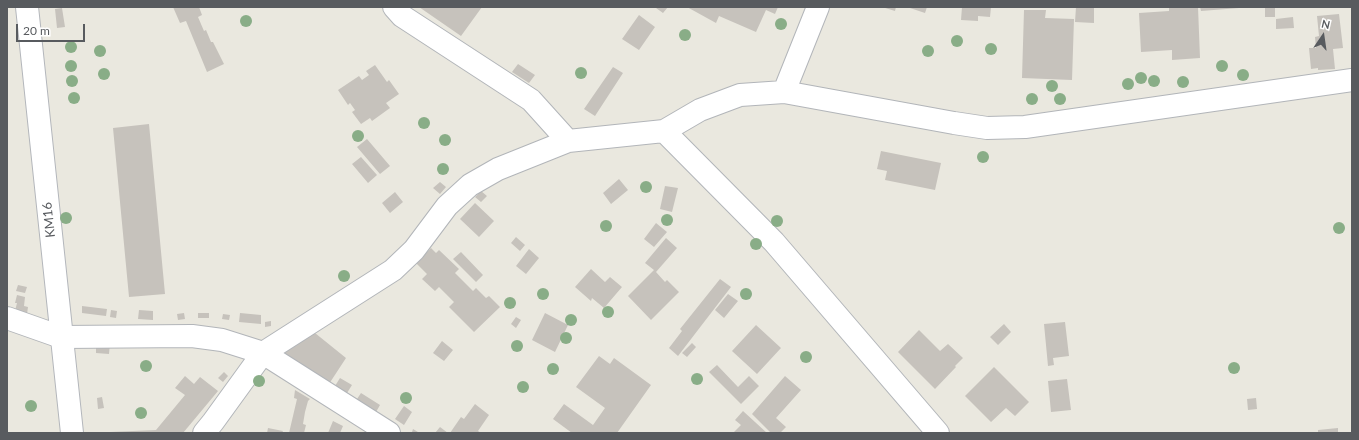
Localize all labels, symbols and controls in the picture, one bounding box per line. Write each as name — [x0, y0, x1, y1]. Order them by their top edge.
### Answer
scale bar — [18, 16, 87, 42]
north arrow — [1303, 16, 1343, 56]
text: N — [1320, 17, 1331, 31]
text: 20 m — [23, 23, 50, 38]
street label: KM16 — [39, 201, 59, 239]

